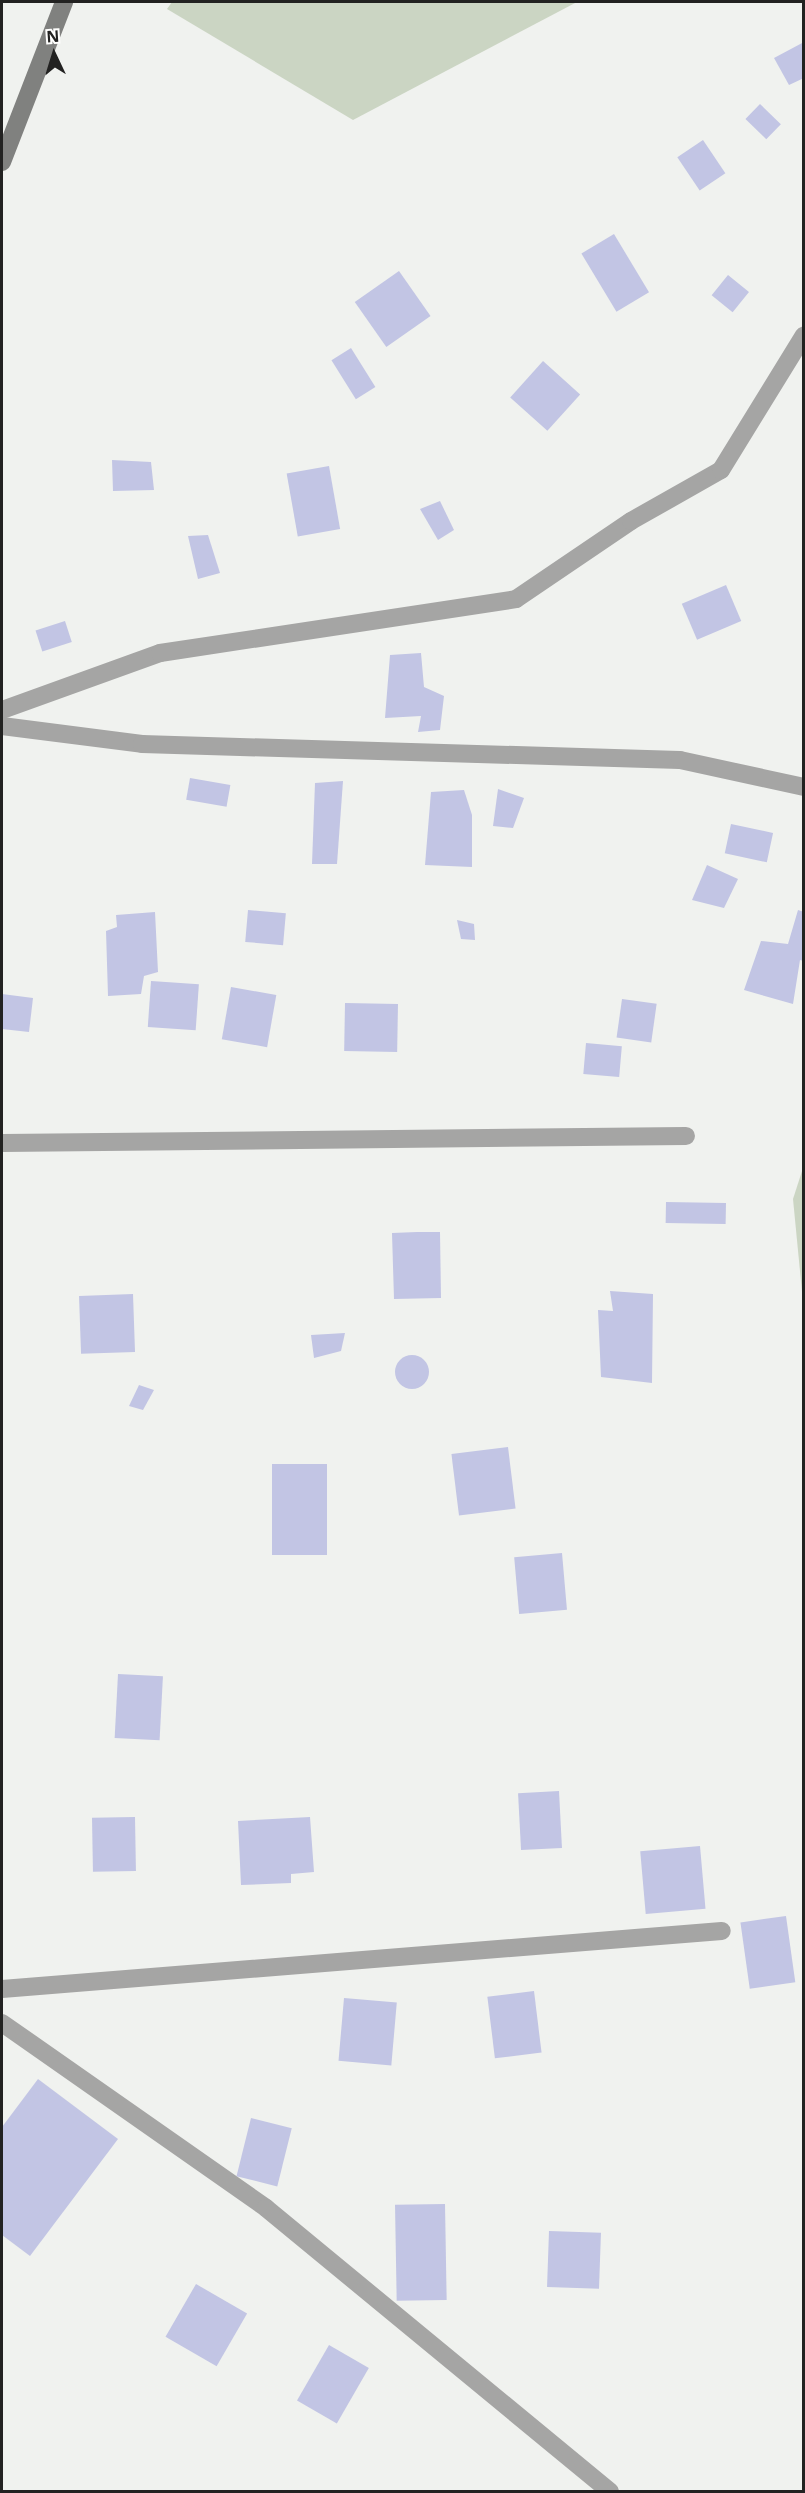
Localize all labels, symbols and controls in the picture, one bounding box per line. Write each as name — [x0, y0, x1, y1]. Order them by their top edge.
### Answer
north arrow — [24, 24, 84, 84]
text: N — [45, 25, 60, 47]

